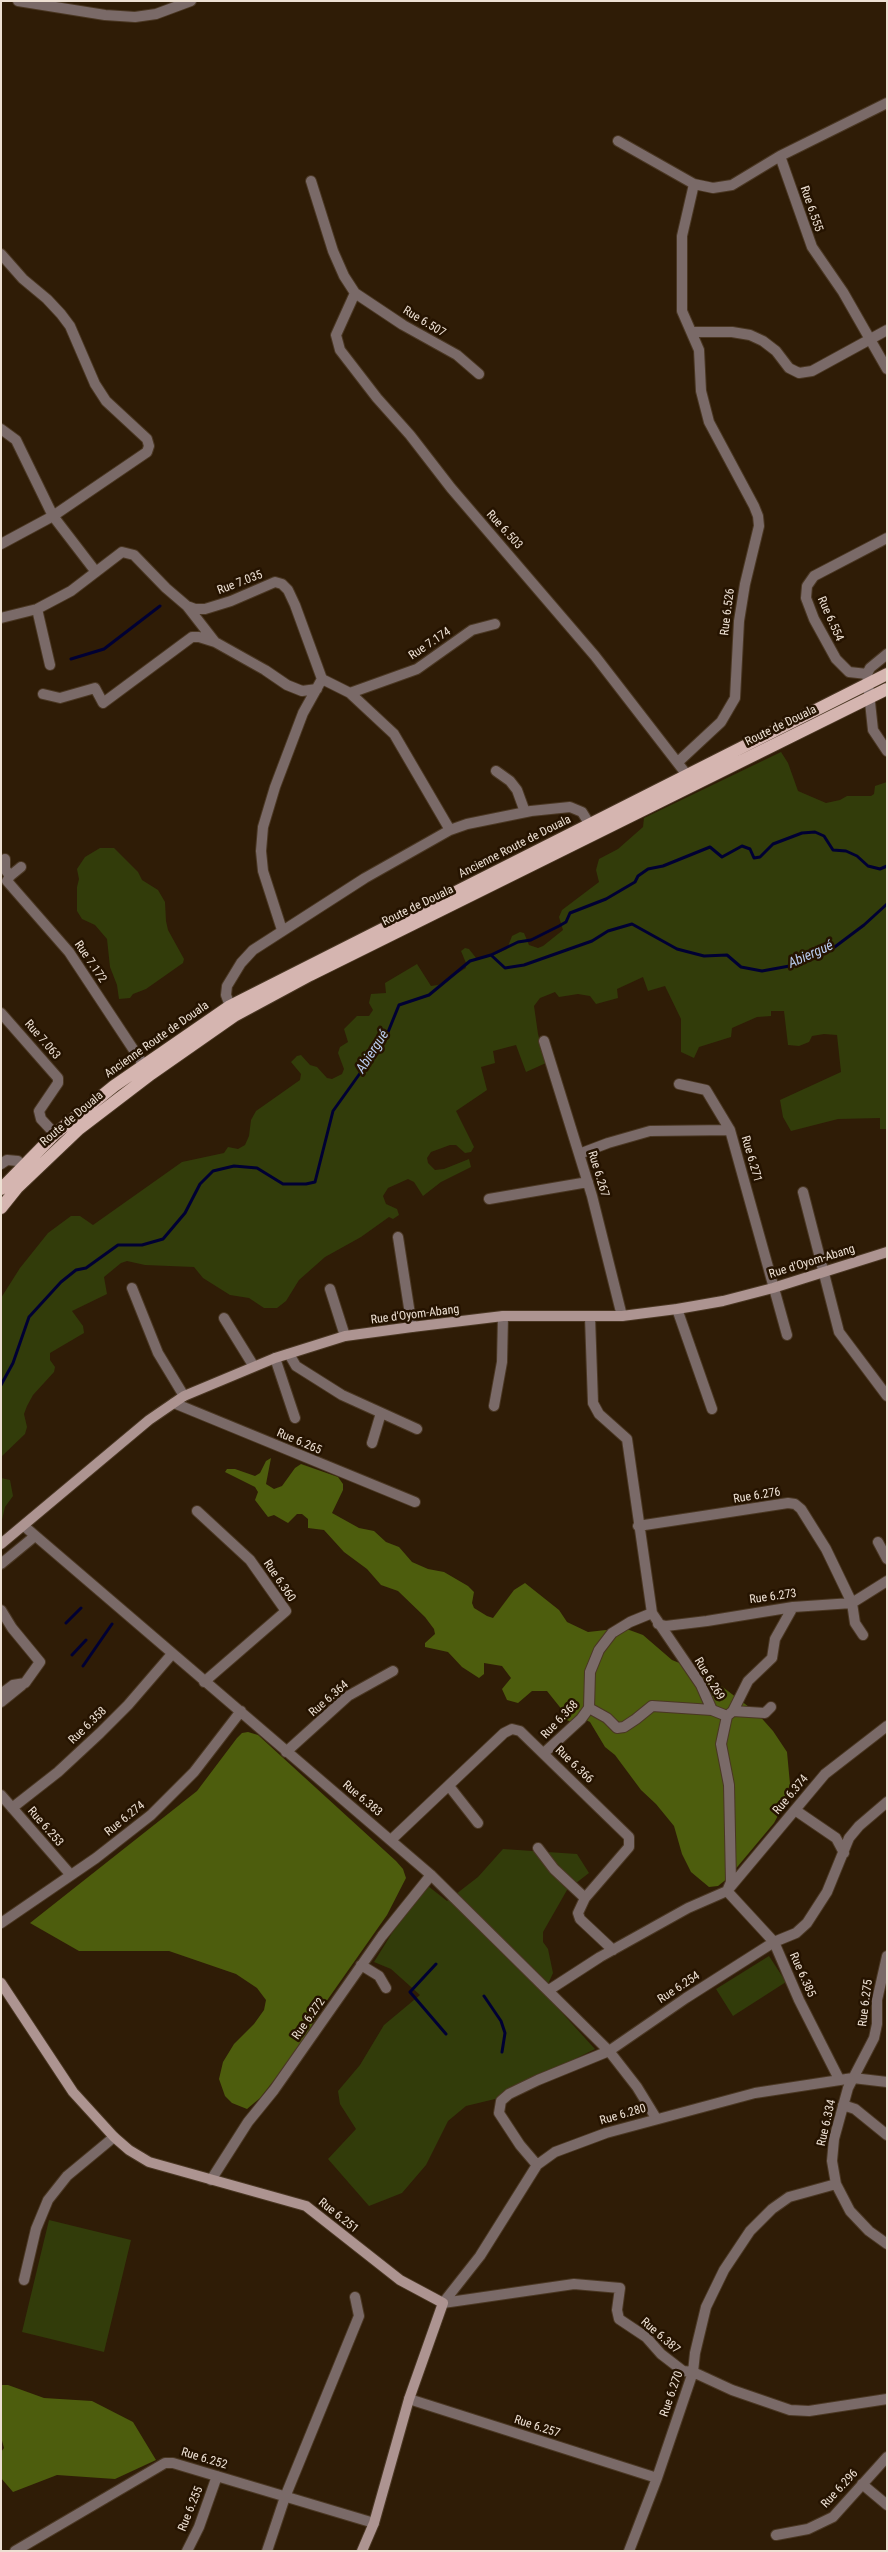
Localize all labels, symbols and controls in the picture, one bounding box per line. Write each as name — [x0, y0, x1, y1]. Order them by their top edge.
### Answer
street label: Rue 6.555 — [796, 184, 826, 234]
street label: Rue 6.507 — [400, 304, 448, 340]
street label: Rue 6.503 — [483, 508, 525, 552]
street label: Rue 7.035 — [215, 568, 265, 598]
street label: Rue 6.526 — [718, 588, 738, 636]
street label: Rue 6.554 — [814, 594, 846, 644]
street label: Rue 7.174 — [406, 625, 454, 663]
street label: Route de Douala — [743, 703, 819, 749]
street label: Ancienne Route de Douala — [456, 812, 574, 882]
street label: Route de Douala — [380, 883, 456, 929]
street label: Rue 7.172 — [71, 938, 109, 986]
water label: Abiergué — [786, 938, 836, 972]
street label: Ancienne Route de Douala — [102, 999, 212, 1081]
street label: Rue 7.063 — [21, 1017, 63, 1063]
water label: Abiergué — [353, 1027, 393, 1077]
street label: Route de Douala — [38, 1089, 106, 1149]
street label: Rue 6.271 — [738, 1134, 764, 1184]
street label: Rue 6.267 — [584, 1149, 612, 1199]
street label: Rue d'Oyom-Abang — [767, 1242, 857, 1282]
street label: Rue d'Oyom-Abang — [370, 1302, 460, 1328]
street label: Rue 6.265 — [274, 1426, 324, 1458]
street label: Rue 6.276 — [732, 1485, 782, 1507]
street label: Rue 6.360 — [260, 1557, 298, 1605]
street label: Rue 6.273 — [749, 1587, 797, 1607]
street label: Rue 6.269 — [691, 1655, 727, 1703]
street label: Rue 6.364 — [306, 1678, 352, 1720]
street label: Rue 6.368 — [538, 1698, 582, 1742]
street label: Rue 6.358 — [66, 1704, 110, 1748]
street label: Rue 6.366 — [552, 1743, 596, 1787]
street label: Rue 6.374 — [770, 1772, 812, 1818]
street label: Rue 6.383 — [339, 1778, 385, 1820]
street label: Rue 6.274 — [102, 1798, 148, 1840]
street label: Rue 6.253 — [24, 1804, 66, 1850]
street label: Rue 6.385 — [786, 1950, 818, 2000]
street label: Rue 6.254 — [655, 1969, 703, 2007]
street label: Rue 6.275 — [856, 1979, 876, 2027]
street label: Rue 6.272 — [290, 1995, 328, 2043]
street label: Rue 6.334 — [815, 2098, 839, 2148]
street label: Rue 6.280 — [598, 2102, 648, 2128]
street label: Rue 6.251 — [315, 2195, 361, 2237]
street label: Rue 6.387 — [637, 2315, 683, 2357]
street label: Rue 6.270 — [657, 2369, 687, 2419]
street label: Rue 6.257 — [512, 2413, 562, 2441]
street label: Rue 6.252 — [179, 2445, 229, 2473]
street label: Rue 6.296 — [819, 2467, 861, 2511]
street label: Rue 6.255 — [175, 2484, 207, 2534]

